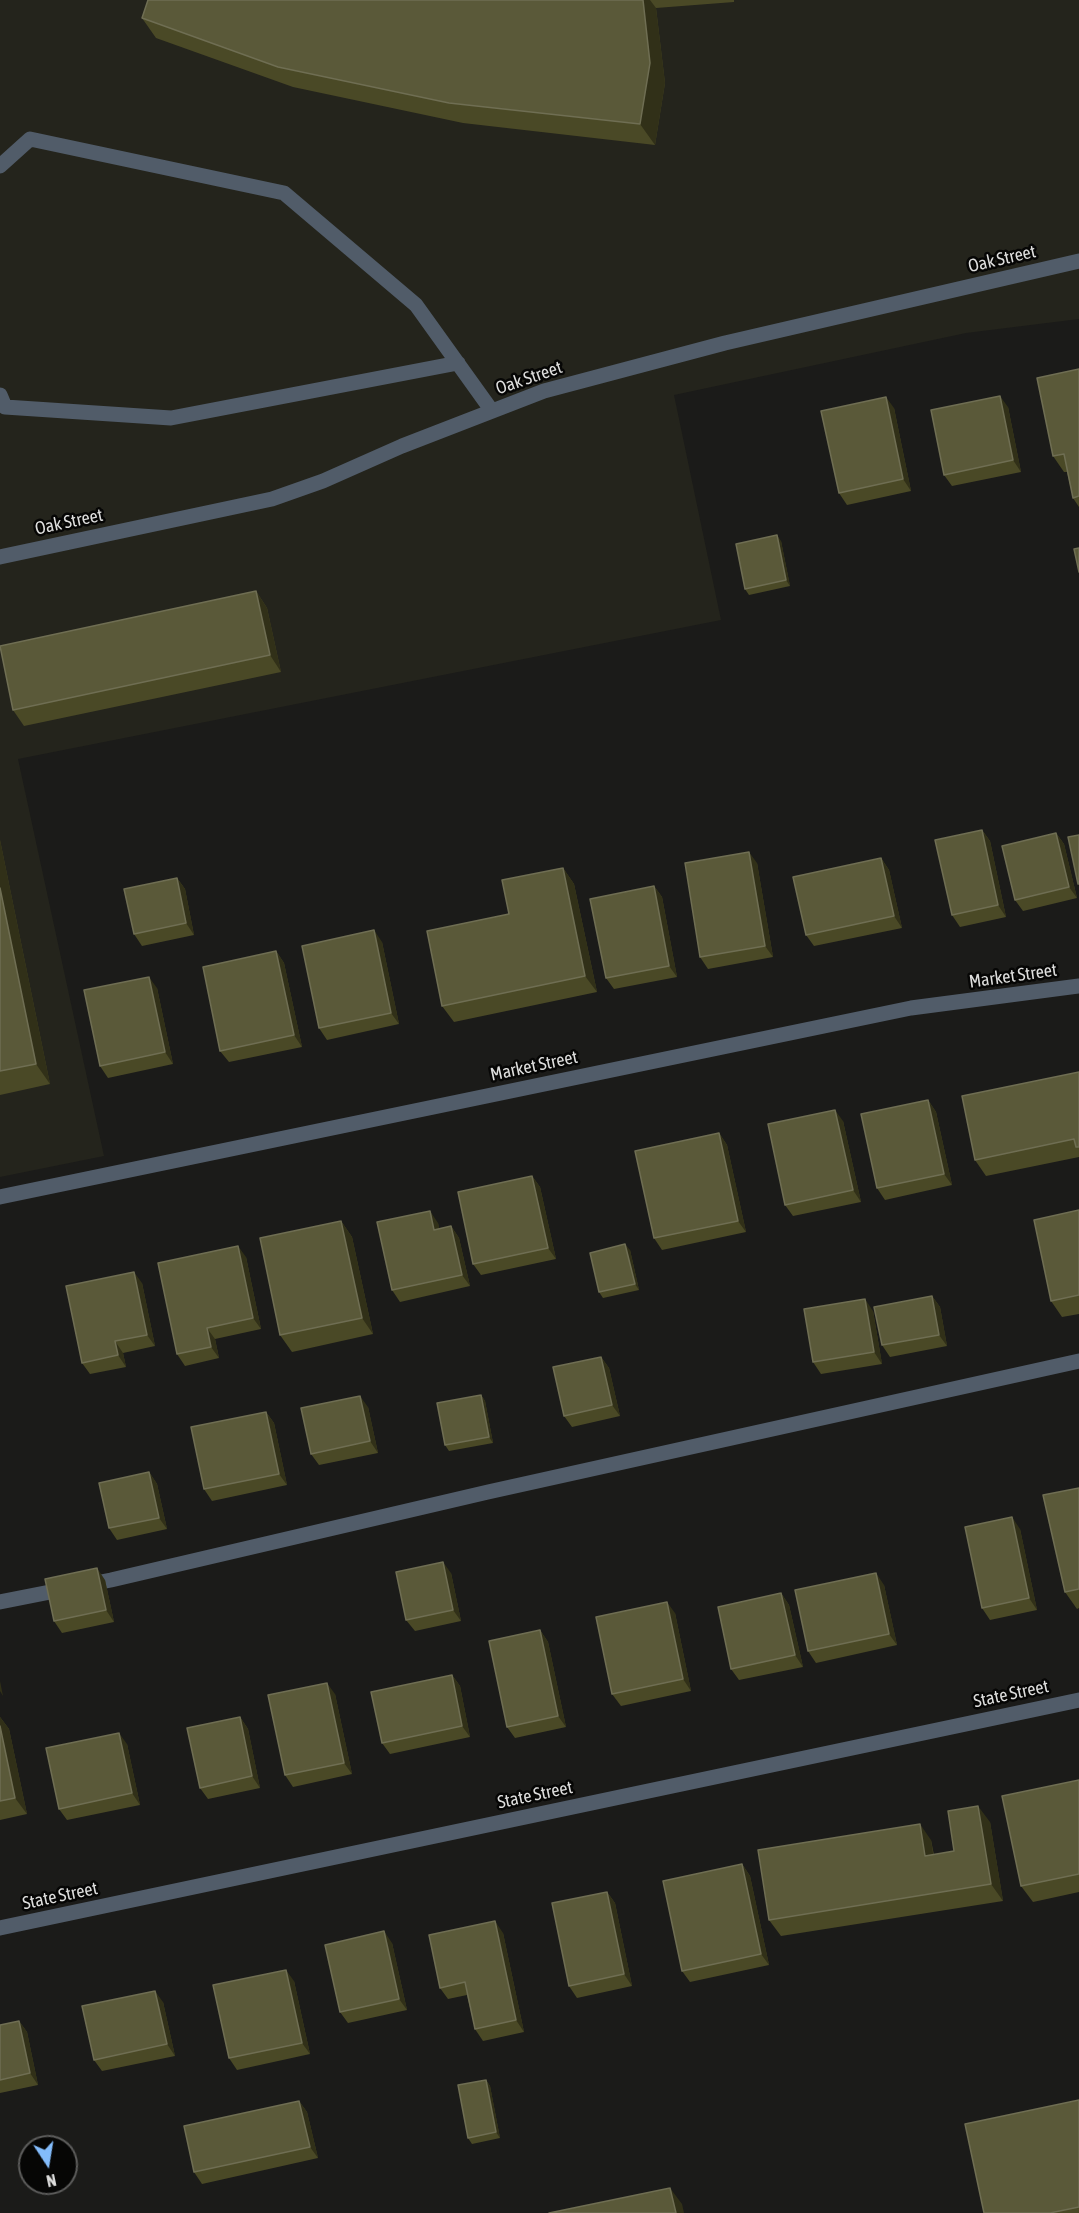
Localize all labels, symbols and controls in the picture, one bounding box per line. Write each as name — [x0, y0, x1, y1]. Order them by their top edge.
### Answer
street label: Oak Street — [966, 241, 1038, 277]
street label: Oak Street — [493, 357, 565, 399]
street label: Oak Street — [33, 504, 105, 540]
street label: Market Street — [968, 959, 1058, 993]
street label: Market Street — [488, 1046, 580, 1086]
street label: State Street — [971, 1676, 1051, 1712]
street label: State Street — [495, 1777, 575, 1813]
street label: State Street — [20, 1878, 100, 1914]
north arrow — [18, 2135, 78, 2195]
text: N — [45, 2171, 58, 2190]

